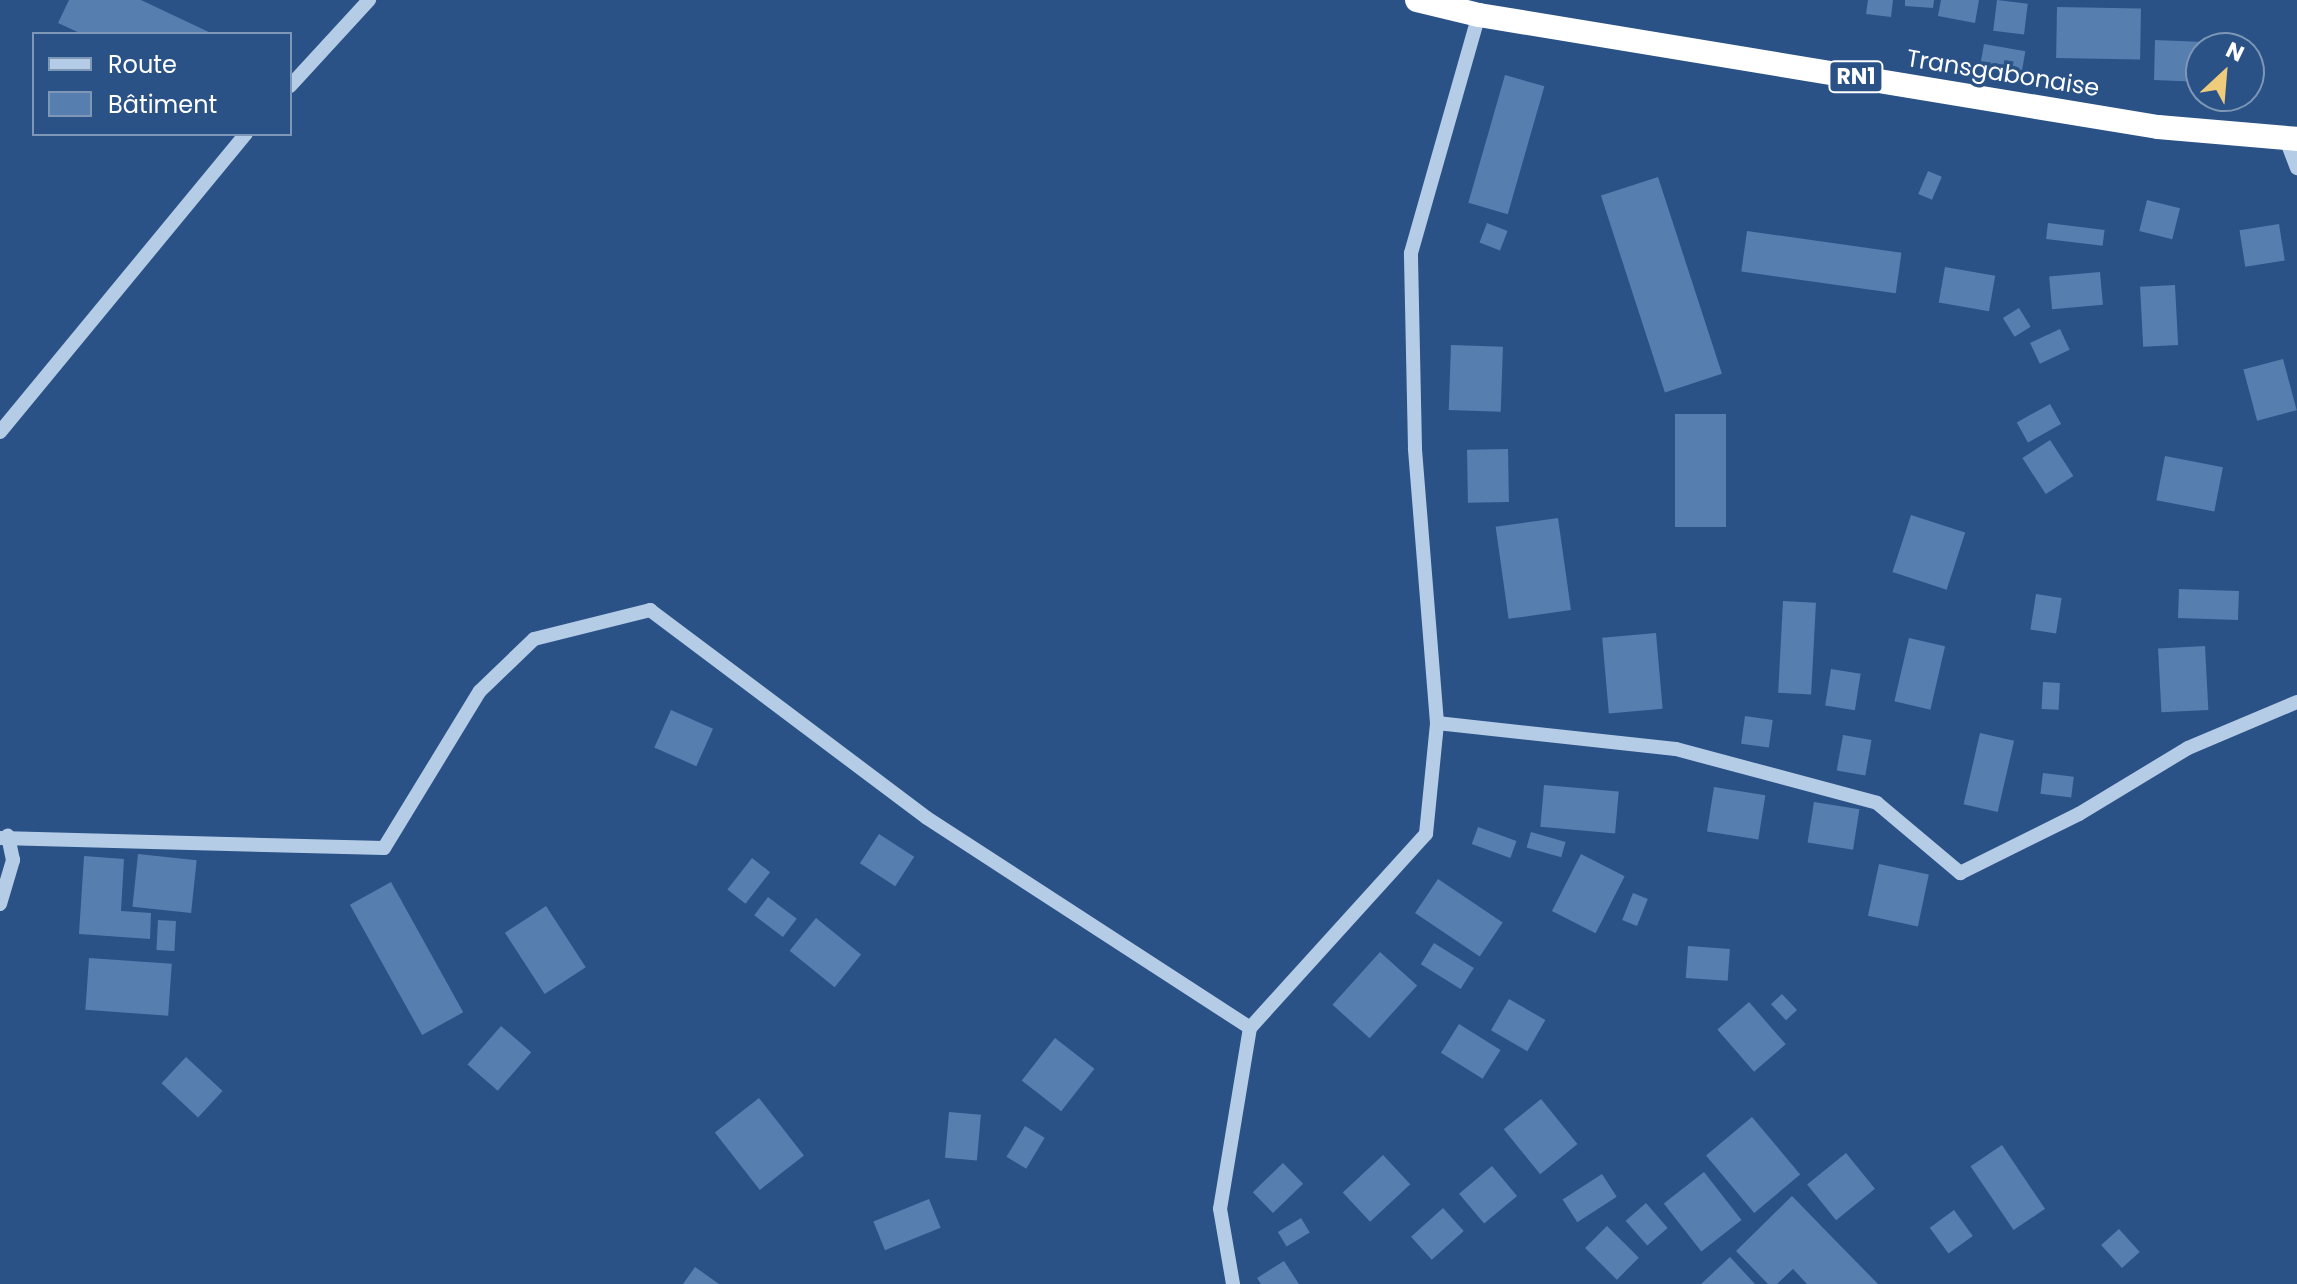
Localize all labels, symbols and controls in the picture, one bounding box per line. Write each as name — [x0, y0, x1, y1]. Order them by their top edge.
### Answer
legend — [32, 32, 292, 136]
north arrow — [2185, 32, 2265, 112]
text: N — [2221, 34, 2249, 69]
street label: Transgabonaise — [1904, 44, 2102, 102]
text: Route — [108, 48, 177, 81]
road number: RN1 — [1828, 59, 1884, 95]
text: Bâtiment — [108, 88, 217, 121]

